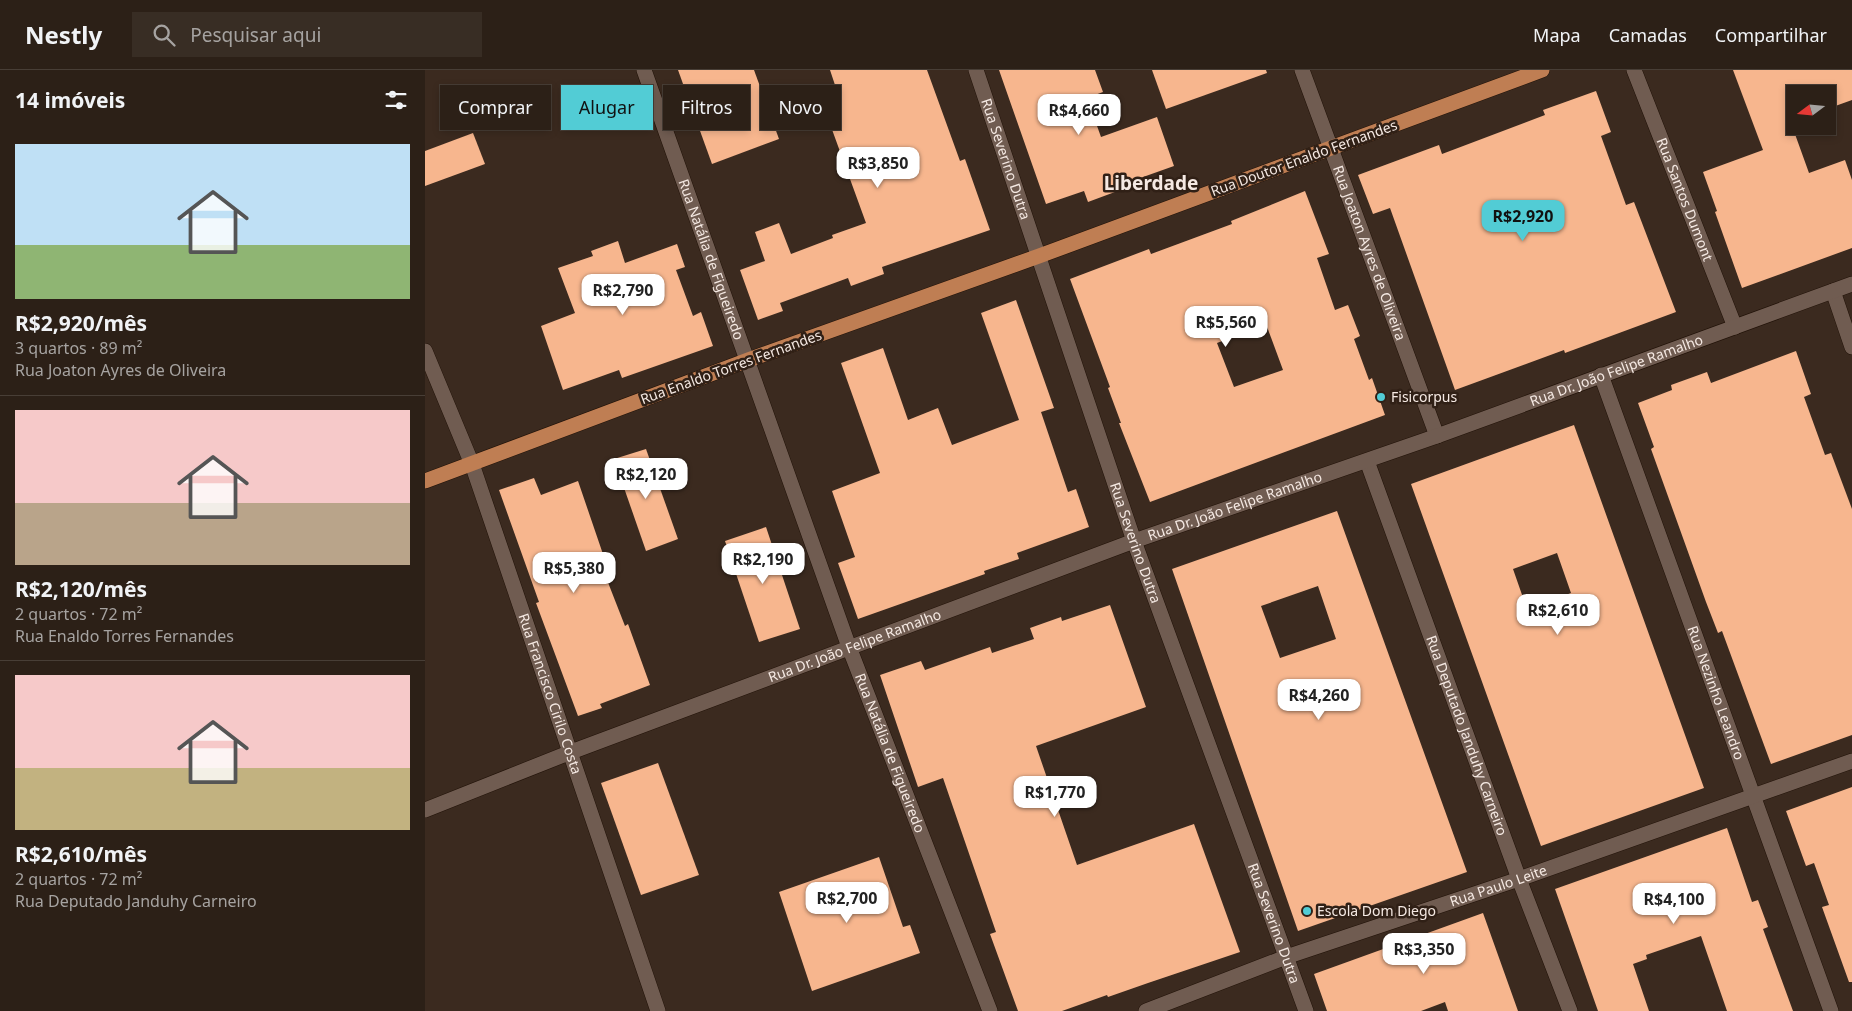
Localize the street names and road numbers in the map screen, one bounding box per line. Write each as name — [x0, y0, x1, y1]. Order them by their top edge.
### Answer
street label: Rua Severino Dutra — [977, 96, 1036, 222]
street label: Rua Doutor Enaldo Fernandes — [1208, 115, 1400, 200]
street label: Rua Santos Dumont — [1652, 135, 1718, 264]
street label: Rua Joaton Ayres de Oliveira — [1329, 163, 1411, 343]
street label: Rua Natália de Figueiredo — [674, 176, 749, 342]
street label: Rua Enaldo Torres Fernandes — [638, 325, 824, 408]
street label: Rua Dr. João Felipe Ramalho — [1527, 329, 1705, 410]
street label: Rua Dr. João Felipe Ramalho — [1145, 467, 1324, 545]
street label: Rua Severino Dutra — [1106, 480, 1166, 606]
street label: Rua Dr. João Felipe Ramalho — [765, 604, 944, 686]
street label: Rua Francisco Cirilo Costa — [514, 611, 587, 776]
street label: Rua Nezinho Leandro — [1683, 623, 1749, 762]
street label: Rua Deputado Janduhy Carneiro — [1422, 633, 1512, 838]
street label: Rua Natália de Figueiredo — [851, 670, 930, 835]
street label: Rua Severino Dutra — [1244, 860, 1305, 986]
street label: Rua Paulo Leite — [1447, 860, 1549, 911]

